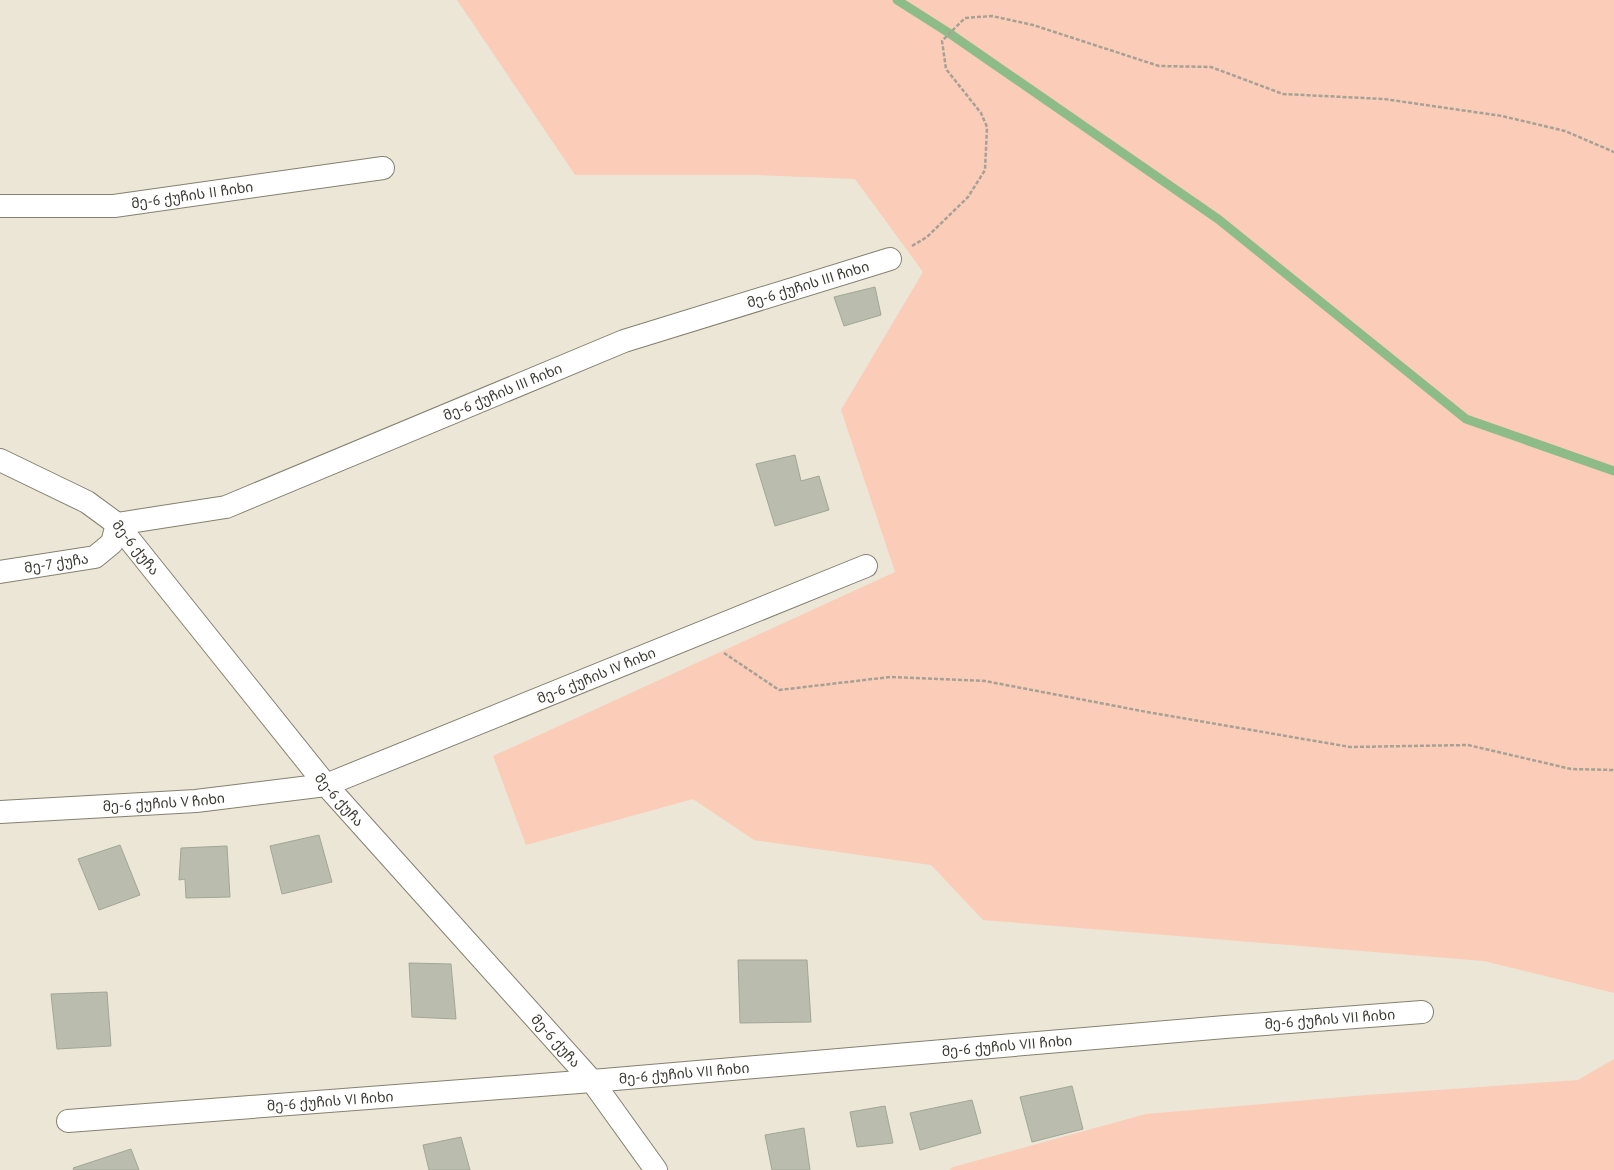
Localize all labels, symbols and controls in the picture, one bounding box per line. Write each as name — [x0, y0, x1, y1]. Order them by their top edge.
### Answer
street label: მე-6 ქუჩის II ჩიხი — [130, 177, 254, 212]
street label: მე-6 ქუჩის III ჩიხი — [745, 257, 871, 312]
street label: მე-6 ქუჩის III ჩიხი — [440, 359, 565, 424]
street label: მე-6 ქუჩა — [108, 516, 163, 579]
street label: მე-7 ქუჩა — [23, 549, 90, 577]
street label: მე-6 ქუჩის IV ჩიხი — [534, 643, 658, 707]
street label: მე-6 ქუჩა — [311, 769, 368, 830]
street label: მე-6 ქუჩის V ჩიხი — [102, 789, 226, 815]
street label: მე-6 ქუჩის VII ჩიხი — [1264, 1005, 1396, 1033]
street label: მე-6 ქუჩა — [527, 1010, 584, 1071]
street label: მე-6 ქუჩის VII ჩიხი — [941, 1031, 1073, 1060]
street label: მე-6 ქუჩის VII ჩიხი — [618, 1059, 750, 1088]
street label: მე-6 ქუჩის VI ჩიხი — [266, 1087, 394, 1115]

